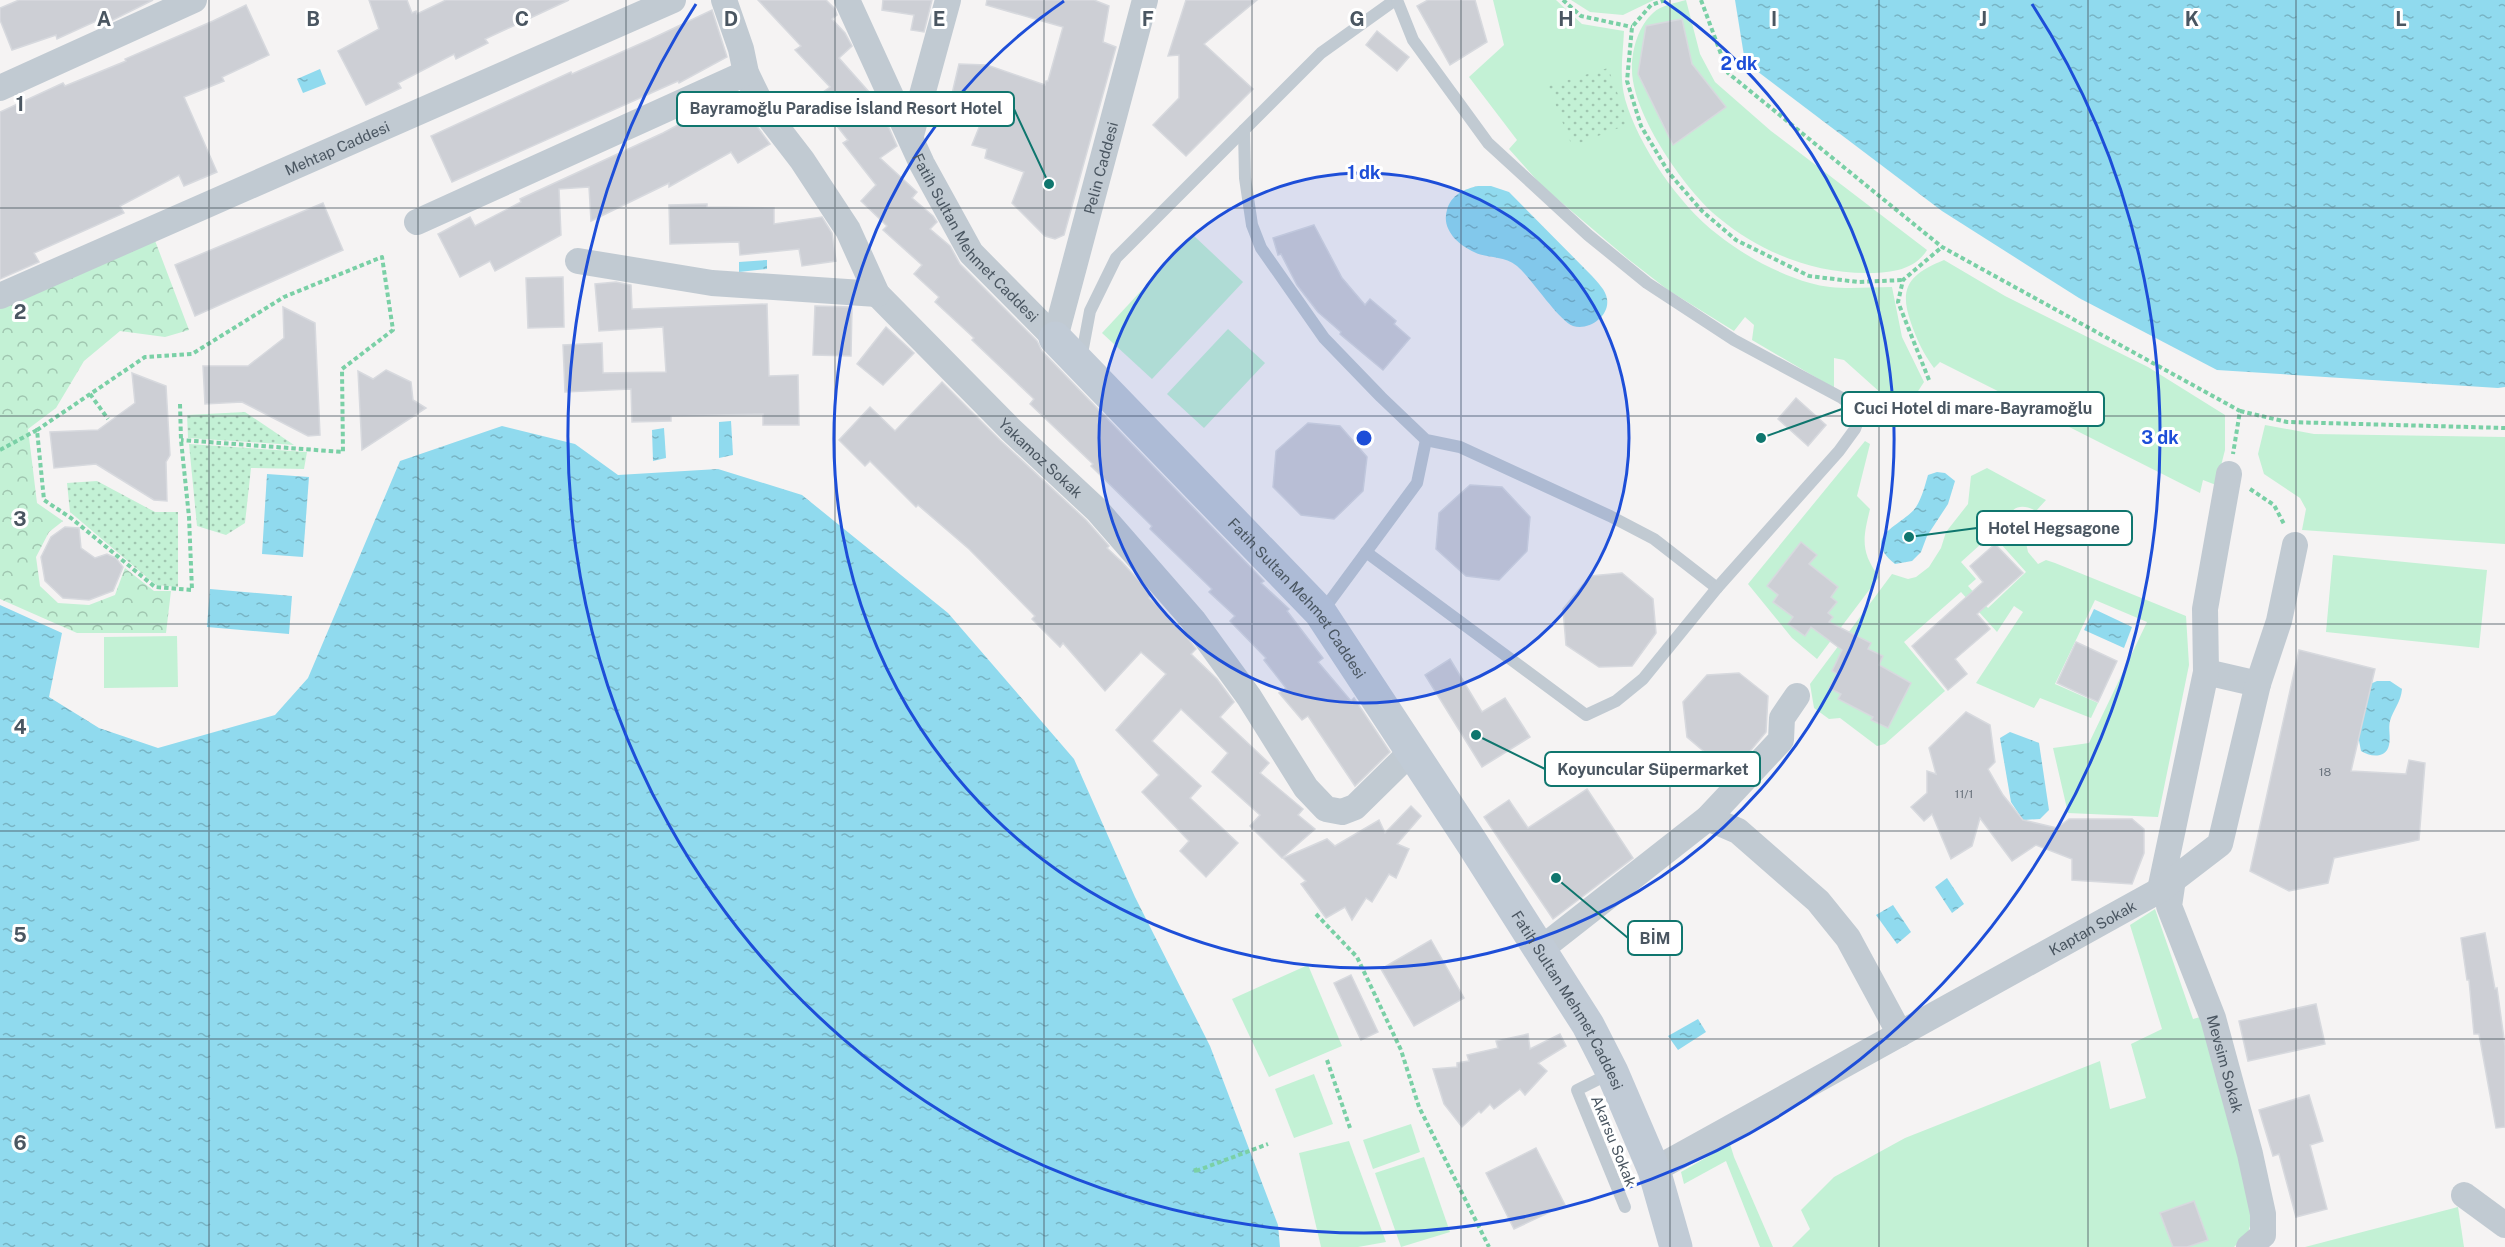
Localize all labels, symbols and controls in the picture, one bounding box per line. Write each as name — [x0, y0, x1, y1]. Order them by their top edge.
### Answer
text: A — [97, 7, 111, 31]
text: B — [306, 7, 320, 31]
text: C — [515, 7, 529, 31]
text: D — [724, 7, 738, 31]
text: E — [933, 7, 945, 31]
text: F — [1142, 7, 1154, 31]
text: G — [1349, 7, 1365, 31]
text: H — [1558, 7, 1574, 31]
text: I — [1771, 7, 1777, 31]
text: J — [1979, 7, 1987, 31]
text: K — [2185, 7, 2199, 31]
text: L — [2395, 7, 2407, 31]
text: 2 dk — [1721, 53, 1758, 74]
text: 1 — [16, 92, 24, 116]
callout: Bayramoğlu Paradise İsland Resort Hotel — [677, 92, 1014, 126]
text: Bayramoğlu Paradise İsland Resort Hotel — [690, 98, 1002, 118]
street label: Mehtap Caddesi — [282, 117, 392, 178]
street label: Pelin Caddesi — [1080, 120, 1121, 216]
street label: Fatih Sultan Mehmet Caddesi — [910, 151, 1042, 325]
text: 1 dk — [1347, 162, 1381, 183]
text: 2 — [14, 300, 26, 324]
callout: Cuci Hotel di mare-Bayramoğlu — [1842, 392, 2104, 426]
text: Cuci Hotel di mare-Bayramoğlu — [1854, 399, 2092, 418]
street label: Yakamoz Sokak — [995, 414, 1086, 501]
text: 3 dk — [2141, 427, 2179, 448]
centre of rings — [1354, 428, 1374, 448]
text: 3 — [13, 507, 27, 531]
callout: Hotel Hegsagone — [1977, 511, 2132, 545]
street label: Fatih Sultan Mehmet Caddesi — [1225, 514, 1370, 681]
text: Hotel Hegsagone — [1988, 519, 2120, 538]
text: 4 — [13, 715, 27, 739]
callout: Koyuncular Süpermarket — [1545, 752, 1760, 786]
text: Koyuncular Süpermarket — [1557, 760, 1749, 779]
house number: 18 — [2319, 765, 2332, 779]
house number: 11/1 — [1955, 787, 1973, 801]
street label: Kaptan Sokak — [2046, 897, 2139, 958]
street label: Fatih Sultan Mehmet Caddesi — [1509, 907, 1627, 1092]
callout: BİM — [1628, 921, 1682, 955]
text: 5 — [13, 923, 27, 947]
text: BİM — [1640, 928, 1670, 948]
street label: Mevsim Sokak — [2204, 1013, 2247, 1114]
street label: Akarsu Sokak — [1588, 1093, 1640, 1189]
text: 6 — [13, 1131, 27, 1155]

